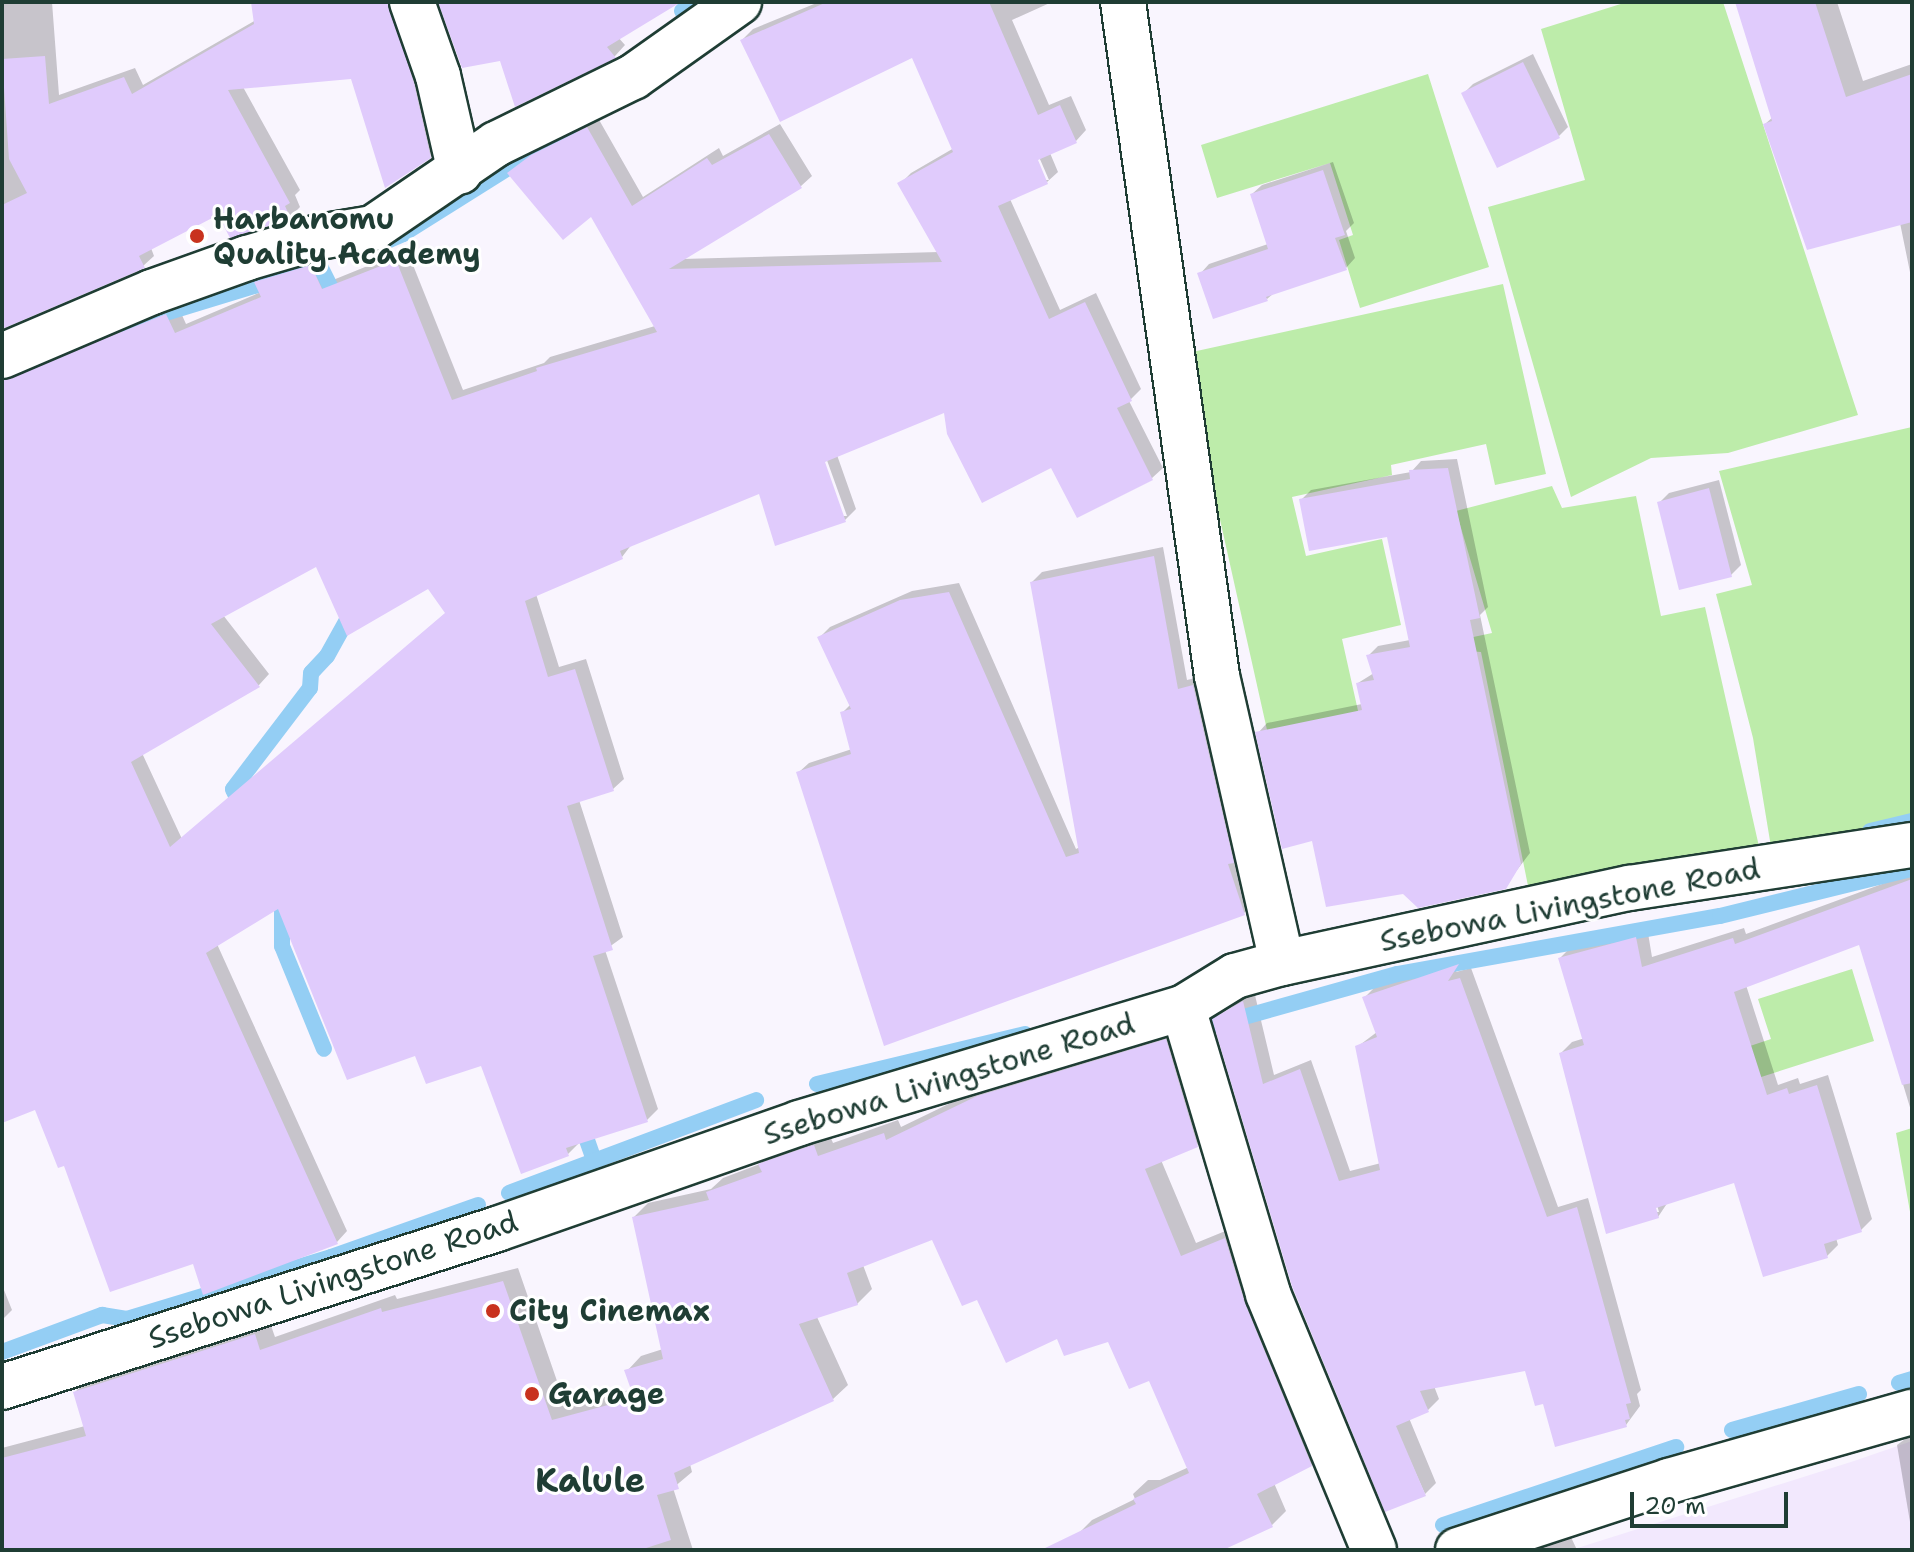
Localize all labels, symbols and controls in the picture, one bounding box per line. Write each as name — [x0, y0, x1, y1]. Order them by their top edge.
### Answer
place label: Harbanomu Quality Academy — [213, 201, 481, 272]
marker: Harbanomu Quality Academy — [188, 227, 206, 245]
street label: Ssebowa Livingstone Road — [1377, 850, 1763, 960]
street label: Ssebowa Livingstone Road — [759, 1005, 1139, 1153]
street label: Ssebowa Livingstone Road — [144, 1203, 522, 1357]
place label: City Cinemax — [509, 1293, 710, 1329]
marker: City Cinemax — [484, 1302, 502, 1320]
place label: Garage — [548, 1376, 665, 1412]
marker: Garage — [523, 1385, 541, 1403]
district label: Kalule — [535, 1461, 645, 1501]
scale bar — [1634, 1476, 1792, 1526]
text: 20 m — [1644, 1490, 1706, 1522]

